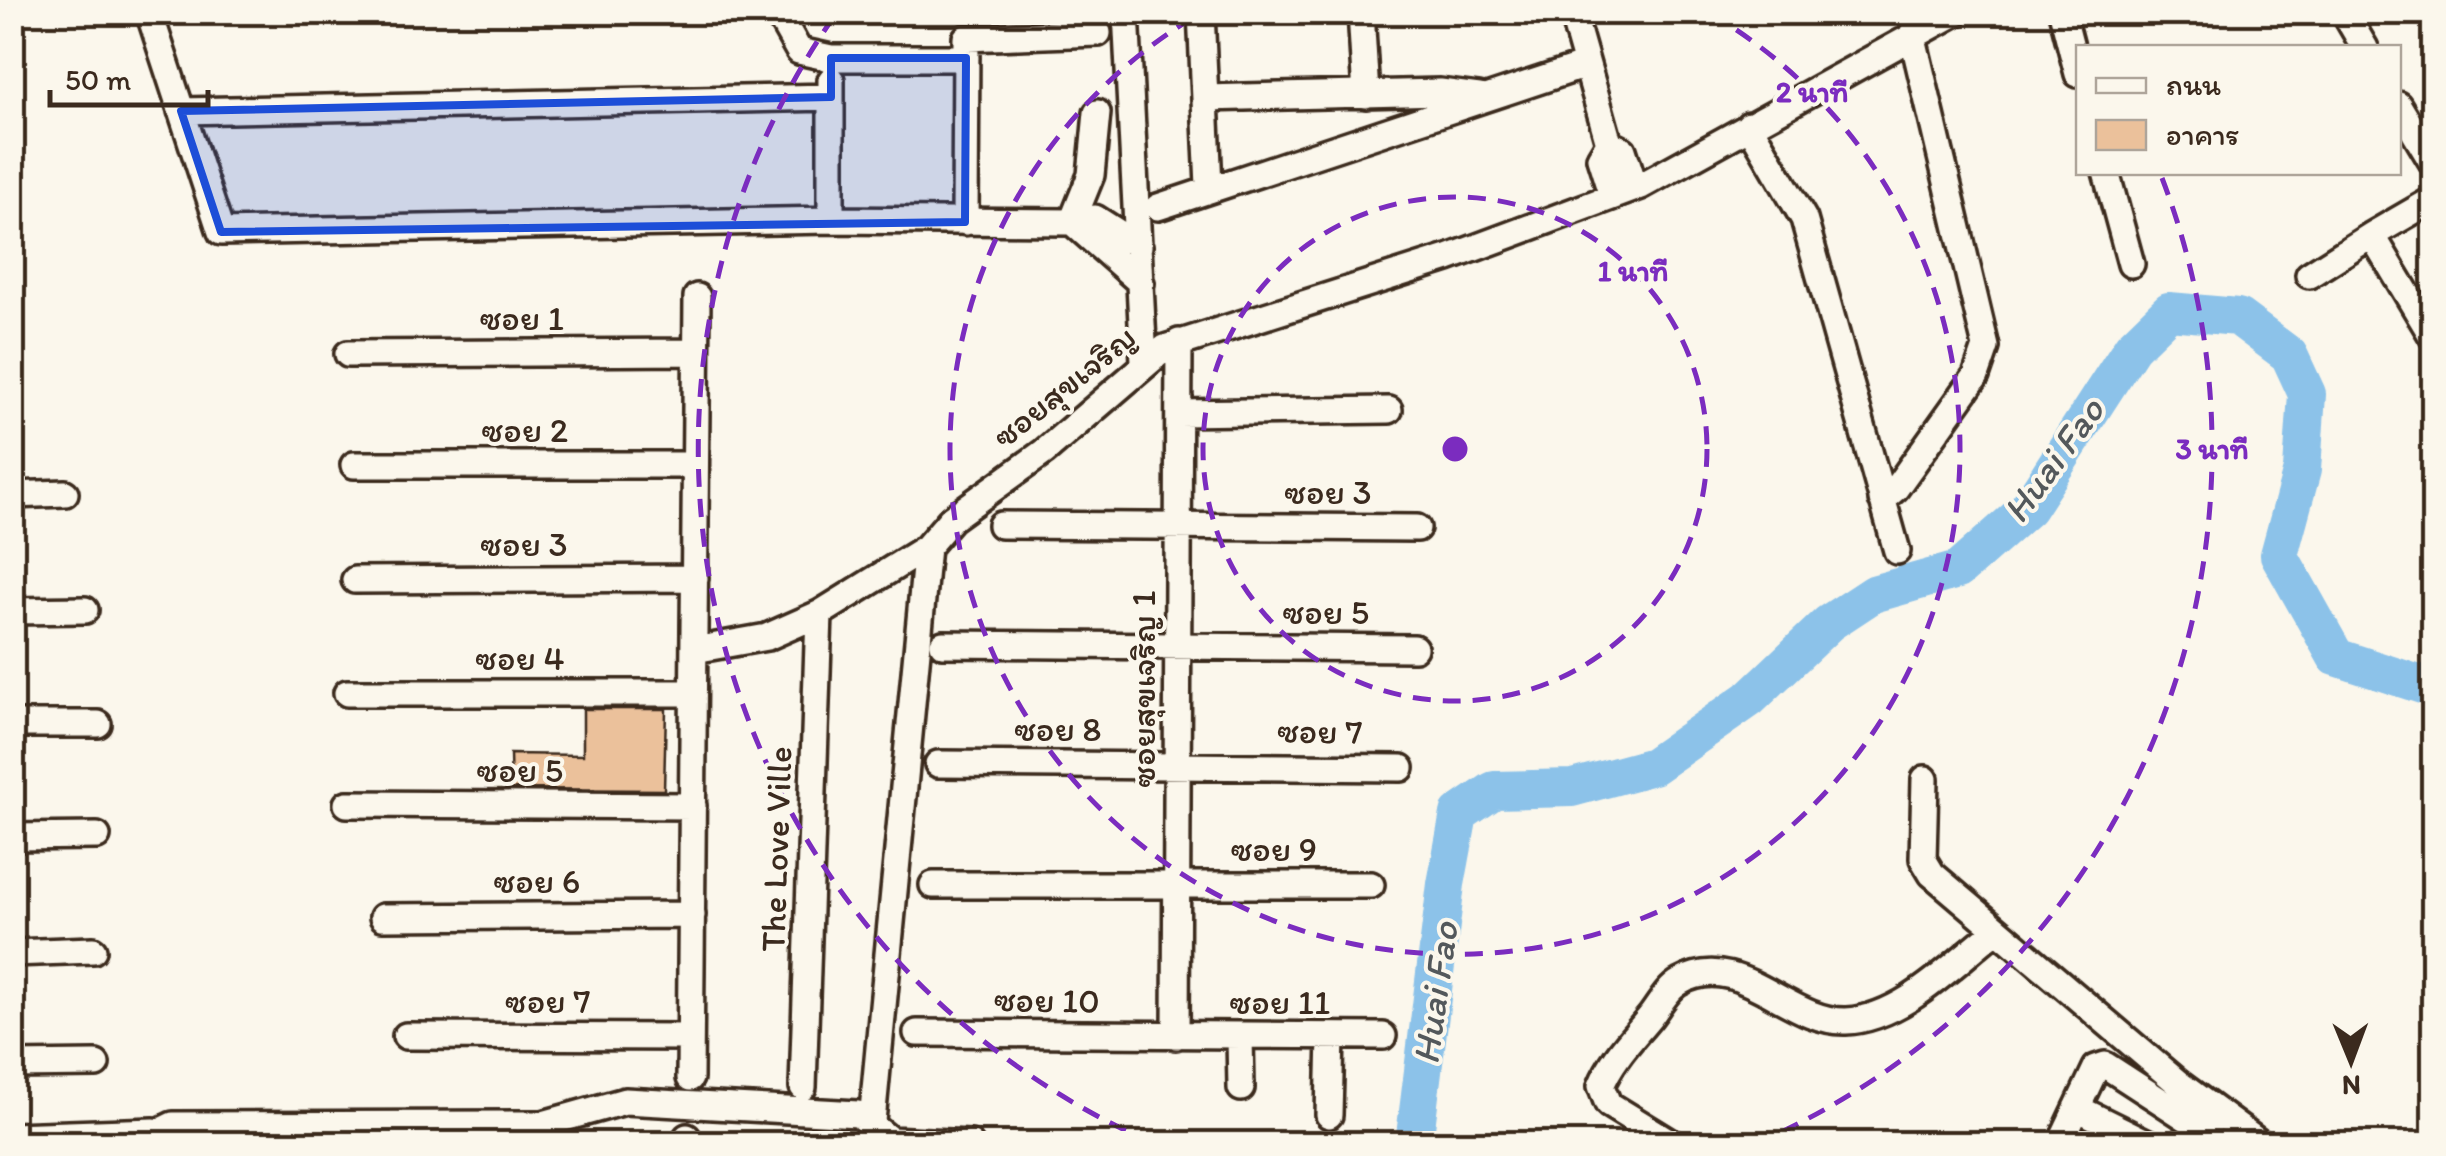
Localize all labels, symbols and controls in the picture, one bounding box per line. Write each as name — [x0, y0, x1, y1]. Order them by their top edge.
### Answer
scale bar — [50, 45, 208, 107]
legend — [2076, 45, 2401, 175]
text: 50 m — [65, 61, 131, 98]
text: ถนน — [2166, 66, 2221, 103]
text: 2 นาที — [1776, 73, 1848, 110]
text: อาคาร — [2166, 116, 2239, 153]
text: 1 นาที — [1598, 252, 1668, 289]
street label: ซอย 1 — [480, 297, 564, 339]
street label: ซอยสุขเจริญ — [984, 315, 1146, 458]
water label: Huai Fao — [1992, 387, 2115, 531]
street label: ซอย 2 — [482, 409, 568, 451]
text: 3 นาที — [2175, 430, 2249, 467]
centre of rings — [1437, 431, 1473, 467]
street label: ซอย 3 — [1285, 471, 1371, 513]
street label: ซอย 3 — [481, 523, 567, 565]
street label: ซอยสุขเจริญ 1 — [1122, 591, 1166, 787]
street label: ซอย 5 — [1283, 591, 1369, 633]
street label: ซอย 4 — [476, 637, 564, 679]
street label: ซอย 8 — [1014, 708, 1102, 750]
street label: ซอย 7 — [1277, 709, 1363, 753]
street label: The Love Ville — [751, 746, 801, 952]
street label: ซอย 5 — [477, 749, 563, 791]
street label: ซอย 9 — [1231, 828, 1317, 870]
street label: ซอย 6 — [494, 860, 580, 902]
water label: Huai Fao — [1402, 917, 1468, 1067]
street label: ซอย 10 — [994, 978, 1100, 1022]
street label: ซอย 7 — [505, 980, 591, 1022]
street label: ซอย 11 — [1230, 981, 1330, 1023]
north arrow — [2301, 1011, 2401, 1111]
text: N — [2342, 1069, 2361, 1103]

